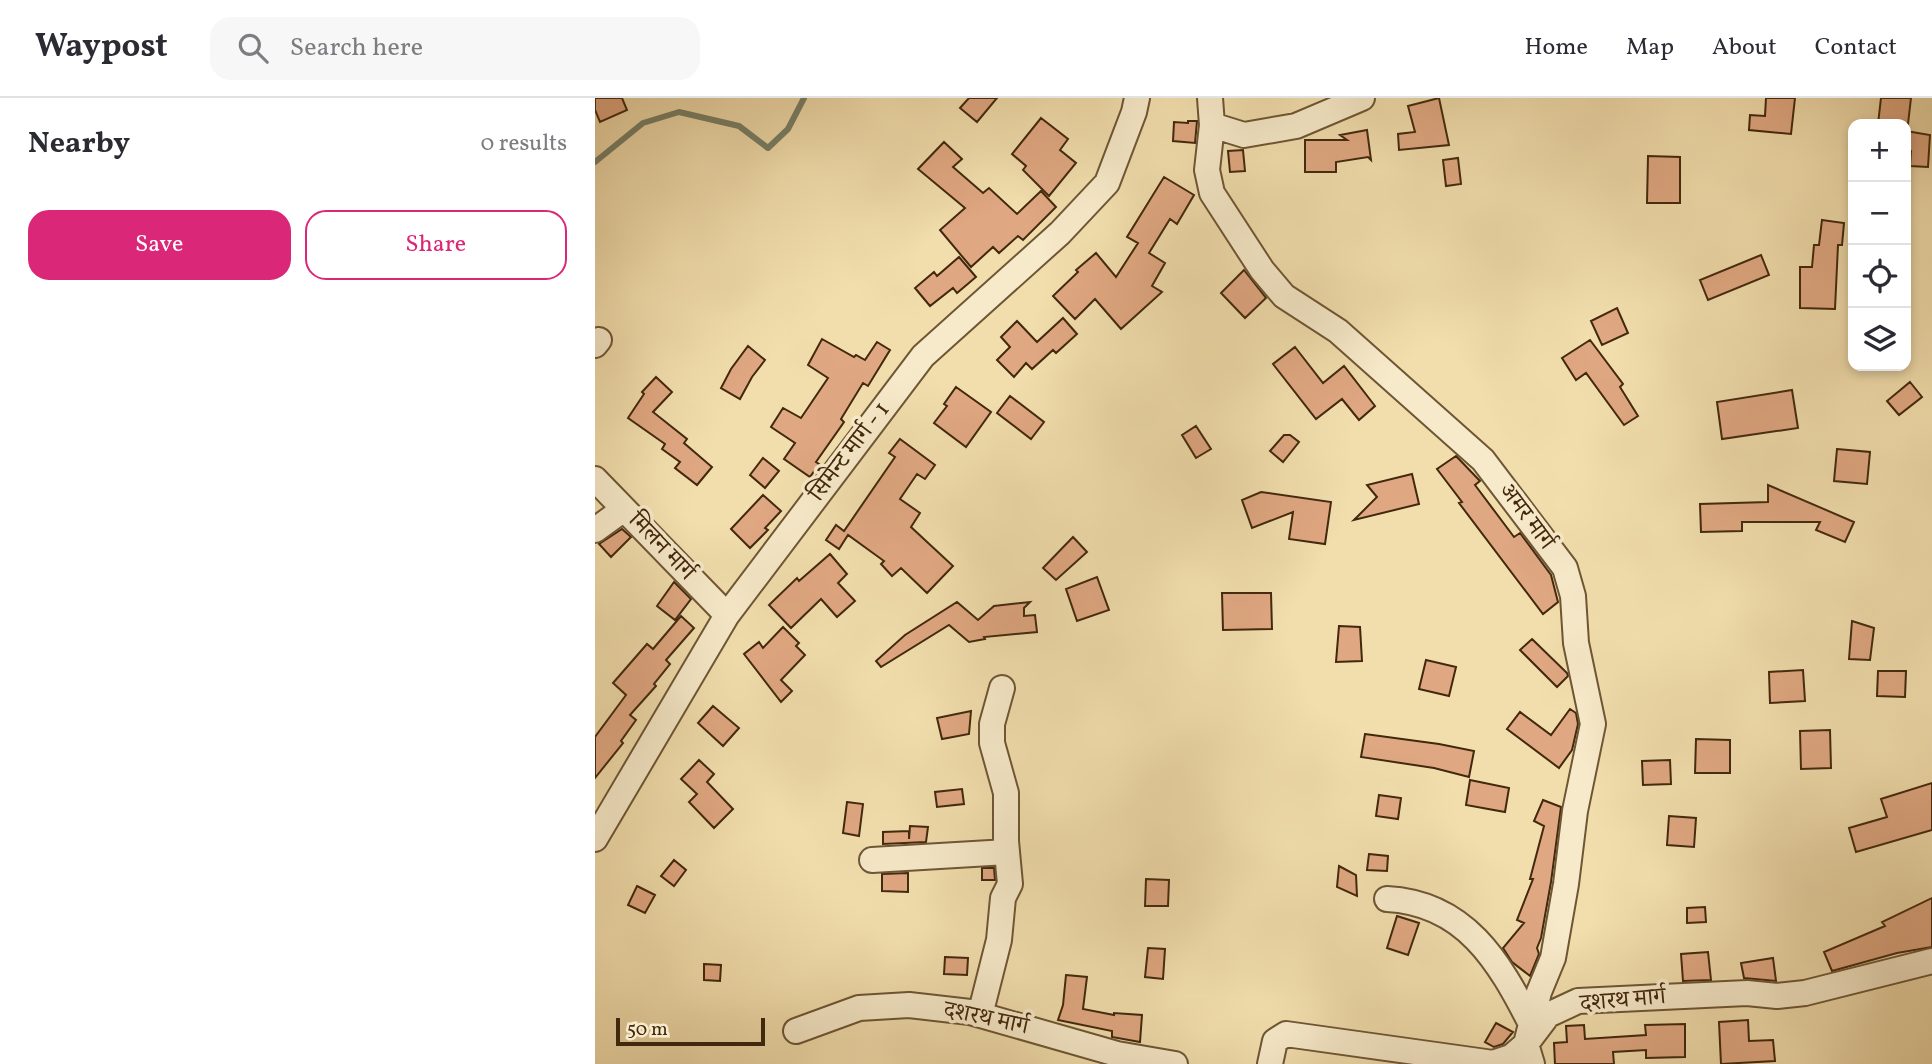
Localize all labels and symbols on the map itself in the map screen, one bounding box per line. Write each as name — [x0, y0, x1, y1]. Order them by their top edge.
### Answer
street label: सिमेन्ट मार्ग - 1 — [801, 395, 899, 510]
street label: अमर मार्ग — [1490, 477, 1563, 558]
street label: मिलन मार्ग — [619, 504, 703, 590]
street label: दशरथ मार्ग — [1578, 980, 1669, 1022]
street label: दशरथ मार्ग — [939, 993, 1033, 1045]
scale bar — [616, 1015, 765, 1047]

